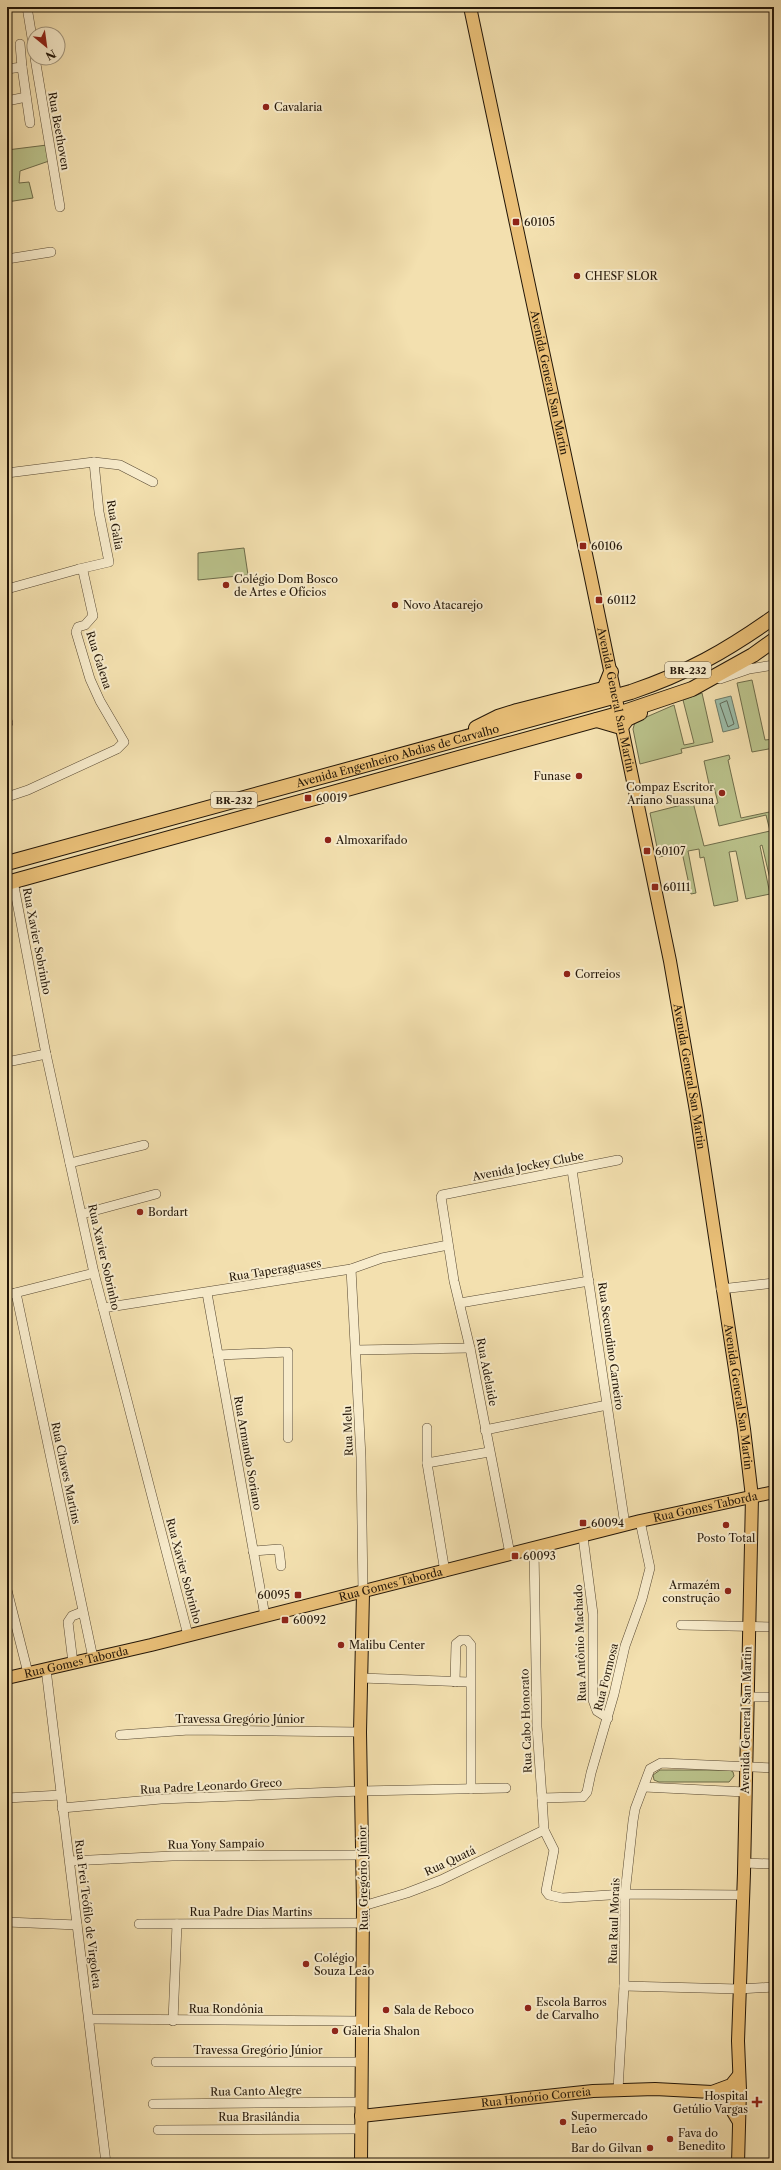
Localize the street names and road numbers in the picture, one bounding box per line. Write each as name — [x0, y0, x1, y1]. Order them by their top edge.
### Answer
street label: Rua Beethoven — [45, 91, 73, 171]
street label: Avenida General San Martin — [527, 308, 572, 456]
street label: Rua Galia — [104, 499, 126, 551]
street label: Avenida General San Martin — [594, 625, 638, 773]
street label: Rua Galena — [83, 629, 115, 691]
road number: BR-232 — [665, 662, 711, 678]
street label: Avenida Engenheiro Abdias de Carvalho — [294, 721, 501, 791]
road number: BR-232 — [211, 792, 257, 808]
street label: Rua Xavier Sobrinho — [20, 886, 54, 996]
street label: Avenida General San Martin — [670, 1002, 709, 1150]
street label: Avenida Jockey Clube — [470, 1148, 585, 1184]
street label: Rua Xavier Sobrinho — [85, 1202, 123, 1312]
street label: Rua Taperaguases — [228, 1256, 323, 1284]
street label: Rua Secundino Carneiro — [595, 1281, 627, 1411]
street label: Avenida General San Martin — [721, 1322, 756, 1471]
street label: Rua Adelaide — [474, 1337, 500, 1407]
street label: Rua Armando Soriano — [231, 1395, 265, 1511]
street label: Rua Melu — [340, 1405, 356, 1456]
street label: Rua Chaves Martins — [48, 1421, 84, 1526]
street label: Rua Gomes Taborda — [652, 1489, 759, 1525]
street label: Rua Xavier Sobrinho — [163, 1517, 205, 1626]
street label: Rua Gomes Taborda — [337, 1564, 444, 1604]
street label: Rua Antônio Machado — [571, 1584, 589, 1702]
street label: Rua Formosa — [591, 1642, 621, 1712]
street label: Rua Gomes Taborda — [23, 1643, 130, 1681]
street label: Avenida General San Martin — [738, 1646, 754, 1795]
street label: Rua Cabo Honorato — [517, 1668, 535, 1774]
street label: Travessa Gregório Júnior — [175, 1712, 305, 1726]
street label: Rua Padre Leonardo Greco — [140, 1775, 283, 1797]
street label: Rua Gregório Júnior — [355, 1825, 371, 1931]
street label: Rua Yony Sampaio — [167, 1836, 265, 1852]
street label: Rua Frei Teófilo de Virgoleta — [72, 1839, 104, 1989]
street label: Rua Quatá — [422, 1843, 478, 1879]
street label: Rua Raul Morais — [605, 1877, 623, 1964]
street label: Rua Padre Dias Martins — [190, 1905, 313, 1919]
street label: Rua Rondônia — [189, 2002, 263, 2016]
street label: Travessa Gregório Júnior — [193, 2043, 323, 2057]
street label: Rua Canto Alegre — [210, 2083, 302, 2099]
street label: Rua Honório Correia — [480, 2084, 592, 2110]
street label: Rua Brasilândia — [218, 2110, 300, 2124]

